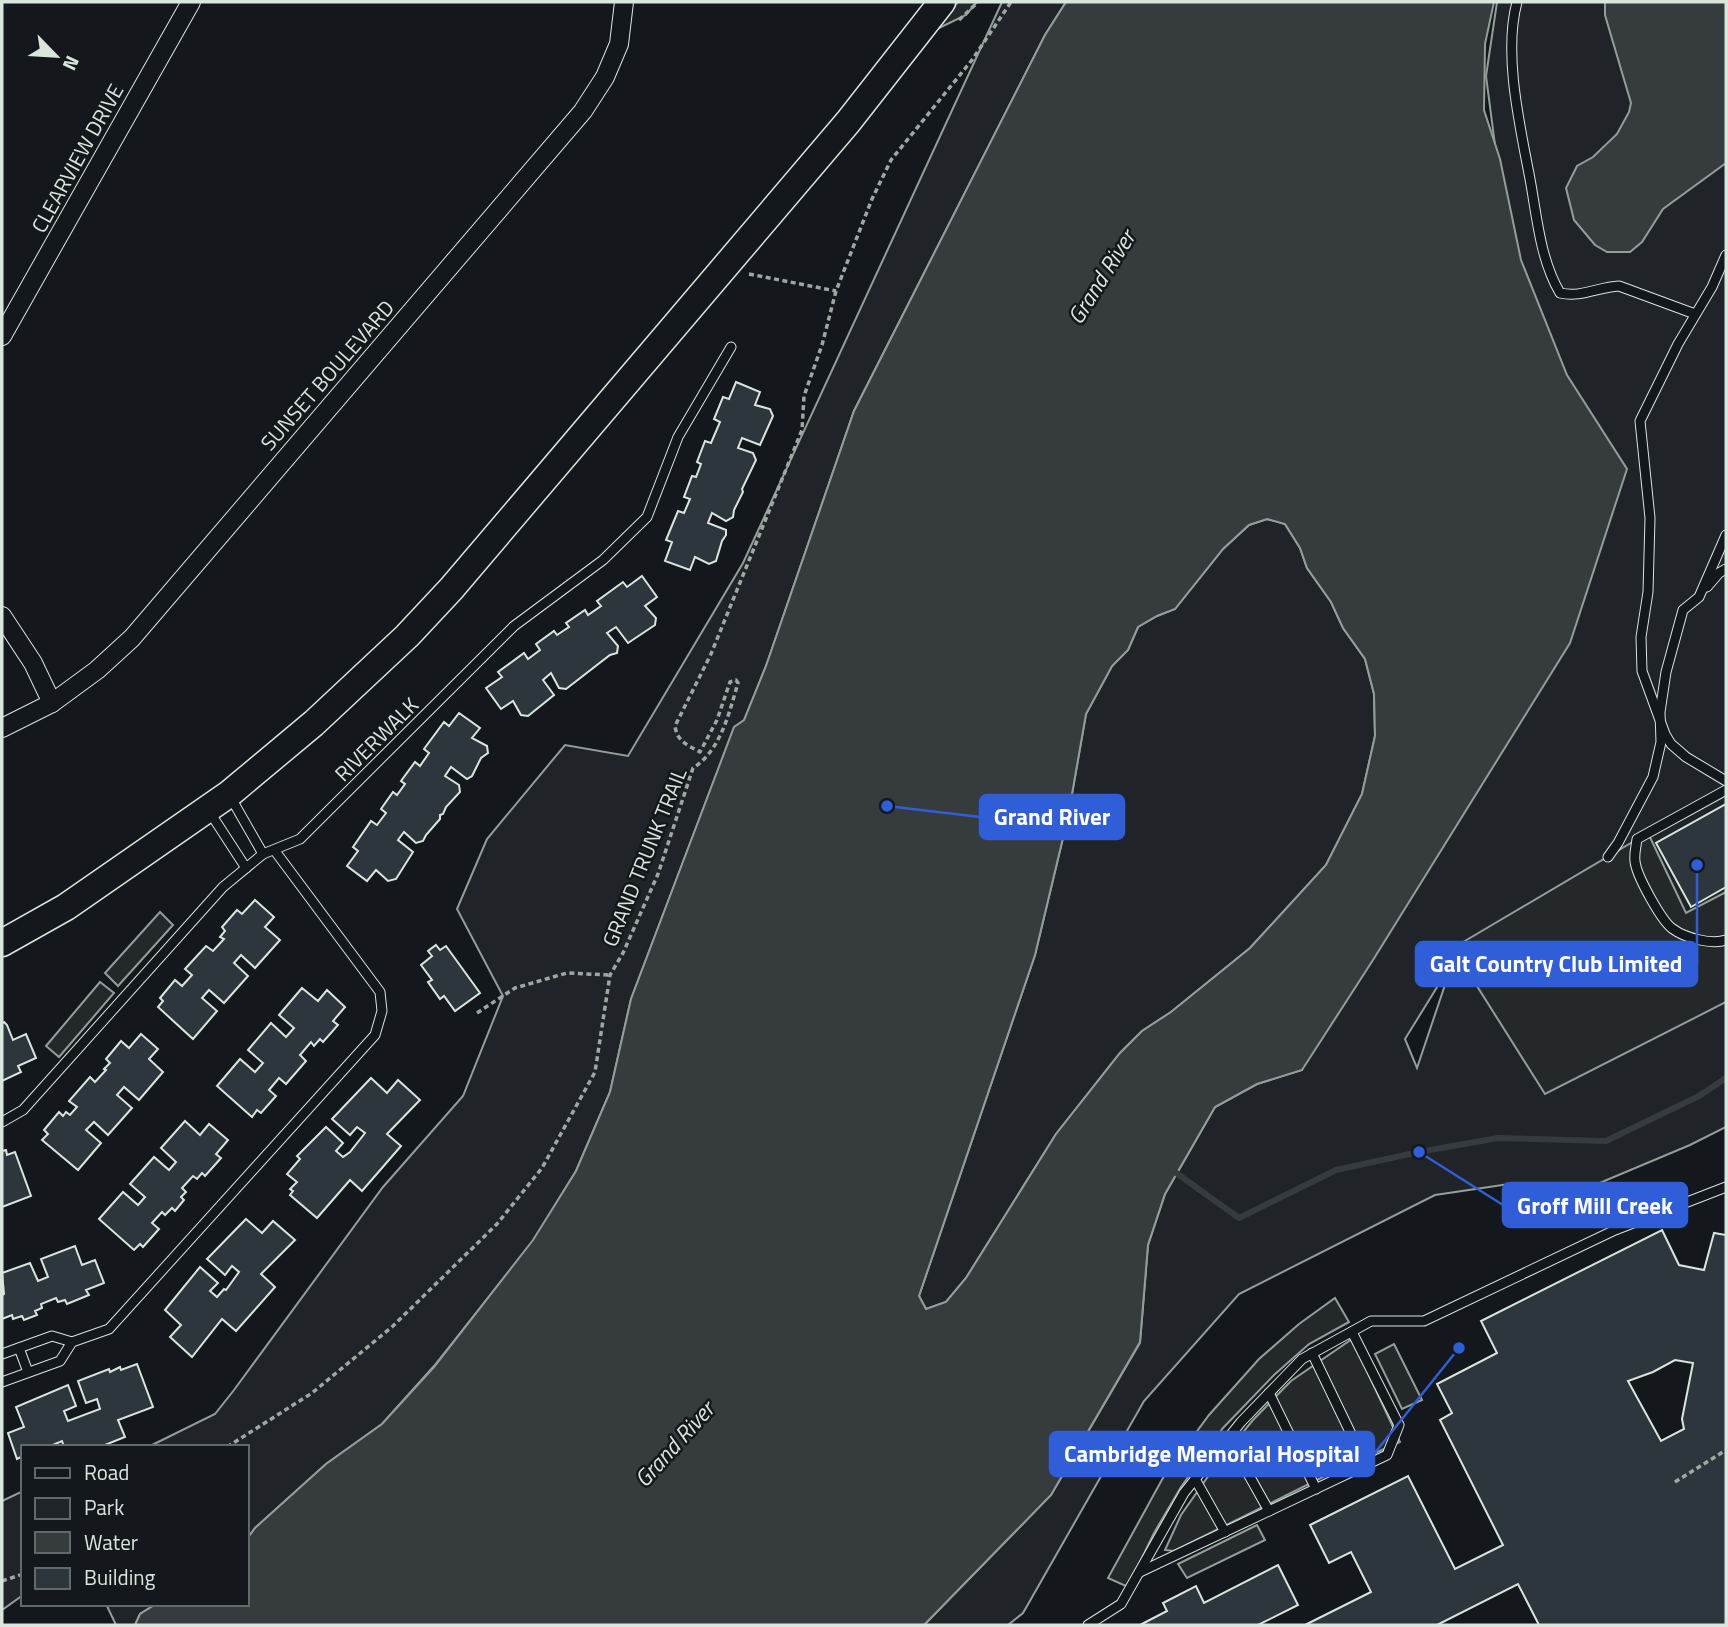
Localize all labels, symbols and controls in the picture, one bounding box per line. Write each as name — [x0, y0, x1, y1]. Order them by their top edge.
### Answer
north arrow — [21, 21, 91, 91]
text: N — [56, 51, 88, 75]
street label: CLEARVIEW DRIVE — [23, 78, 131, 238]
water label: Grand River — [1058, 221, 1145, 331]
street label: SUNSET BOULEVARD — [252, 293, 402, 457]
street label: RIVERWALK — [327, 690, 425, 788]
street label: GRAND TRUNK TRAIL — [593, 763, 695, 951]
callout: Grand River — [980, 795, 1124, 839]
text: Grand River — [994, 799, 1111, 834]
callout: Galt Country Club Limited — [1416, 942, 1697, 986]
text: Galt Country Club Limited — [1430, 946, 1682, 981]
callout: Groff Mill Creek — [1503, 1183, 1687, 1227]
text: Groff Mill Creek — [1517, 1188, 1673, 1223]
water label: Grand River — [626, 1391, 724, 1495]
callout: Cambridge Memorial Hospital — [1050, 1432, 1374, 1476]
text: Cambridge Memorial Hospital — [1064, 1436, 1360, 1471]
legend — [21, 1445, 248, 1606]
text: Road — [84, 1456, 129, 1488]
text: Park — [84, 1491, 124, 1523]
text: Water — [84, 1526, 138, 1558]
text: Building — [84, 1561, 156, 1593]

